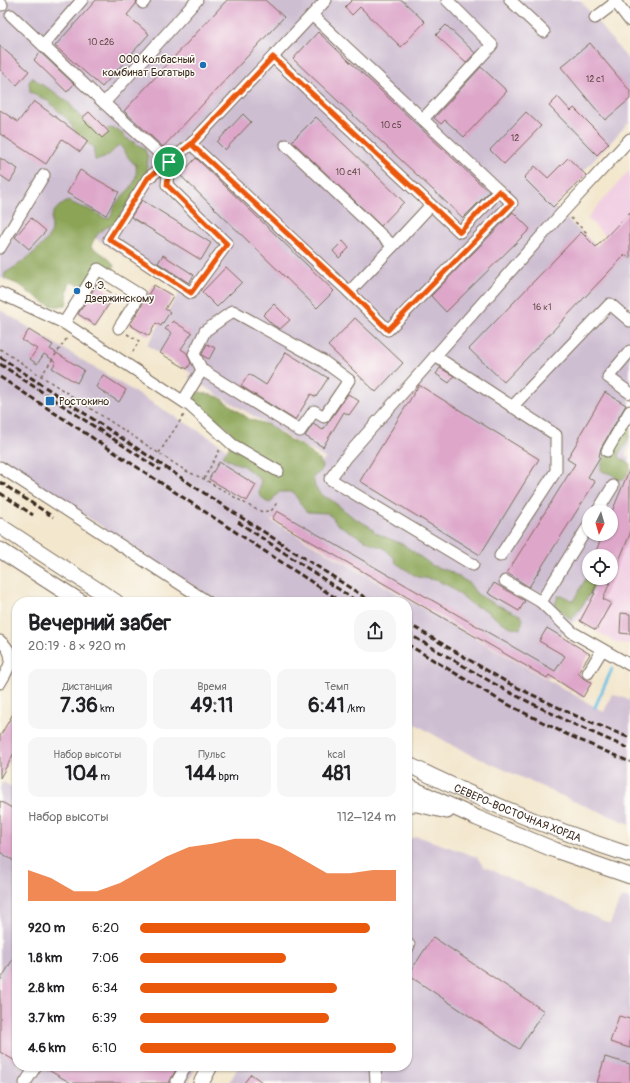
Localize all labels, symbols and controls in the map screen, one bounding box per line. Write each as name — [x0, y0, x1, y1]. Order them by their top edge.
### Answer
house number: 10 с26 — [88, 37, 114, 48]
place label: ООО Колбасный комбинат Богатырь — [102, 53, 195, 79]
marker: ООО Колбасный комбинат Богатырь — [198, 60, 208, 70]
house number: 12 с1 — [586, 74, 604, 85]
house number: 10 с5 — [380, 120, 402, 131]
house number: 12 — [511, 133, 519, 144]
pin — [152, 145, 186, 179]
icon: arrive — [158, 151, 180, 173]
house number: 10 с41 — [336, 167, 360, 178]
place label: Ф. Э. Дзержинскому — [84, 279, 154, 305]
marker: Ф. Э. Дзержинскому — [72, 286, 82, 296]
house number: 16 к1 — [533, 302, 551, 313]
marker: Ростокино — [44, 395, 56, 407]
place label: Ростокино — [59, 395, 109, 408]
north arrow — [582, 505, 618, 541]
map controls — [582, 505, 618, 585]
button: locate — [582, 549, 618, 585]
text: Вечерний забег — [28, 609, 171, 637]
button: share — [354, 610, 396, 652]
text: 20:19 · 8 × 920 m — [28, 638, 126, 654]
text: Дистанция — [62, 680, 112, 693]
text: Время — [197, 680, 227, 693]
text: Темп — [324, 680, 349, 693]
text: 7.36 — [60, 693, 98, 718]
text: 49:11 — [191, 693, 233, 718]
text: 6:41 — [308, 693, 345, 718]
text: km — [98, 702, 115, 715]
text: /km — [345, 702, 365, 715]
text: Набор высоты — [53, 748, 121, 761]
text: Пульс — [198, 748, 226, 761]
text: kcal — [328, 748, 346, 761]
text: 104 — [65, 761, 98, 786]
text: 144 — [185, 761, 216, 786]
text: 481 — [322, 761, 351, 786]
text: m — [98, 770, 110, 783]
text: bpm — [216, 770, 239, 783]
street label: СЕВЕРО-ВОСТОЧНАЯ ХОРДА — [452, 781, 583, 844]
text: Набор высоты — [28, 809, 109, 825]
text: 112–124 m — [337, 809, 396, 825]
text: 920 m — [28, 920, 65, 936]
text: 6:20 — [92, 920, 119, 936]
text: 1.8 km — [28, 950, 62, 966]
text: 7:06 — [92, 950, 119, 966]
text: 2.8 km — [28, 980, 64, 996]
text: 6:34 — [92, 980, 118, 996]
text: 3.7 km — [28, 1010, 65, 1026]
text: 6:39 — [92, 1010, 117, 1026]
text: 4.6 km — [28, 1040, 66, 1056]
text: 6:10 — [92, 1040, 117, 1056]

